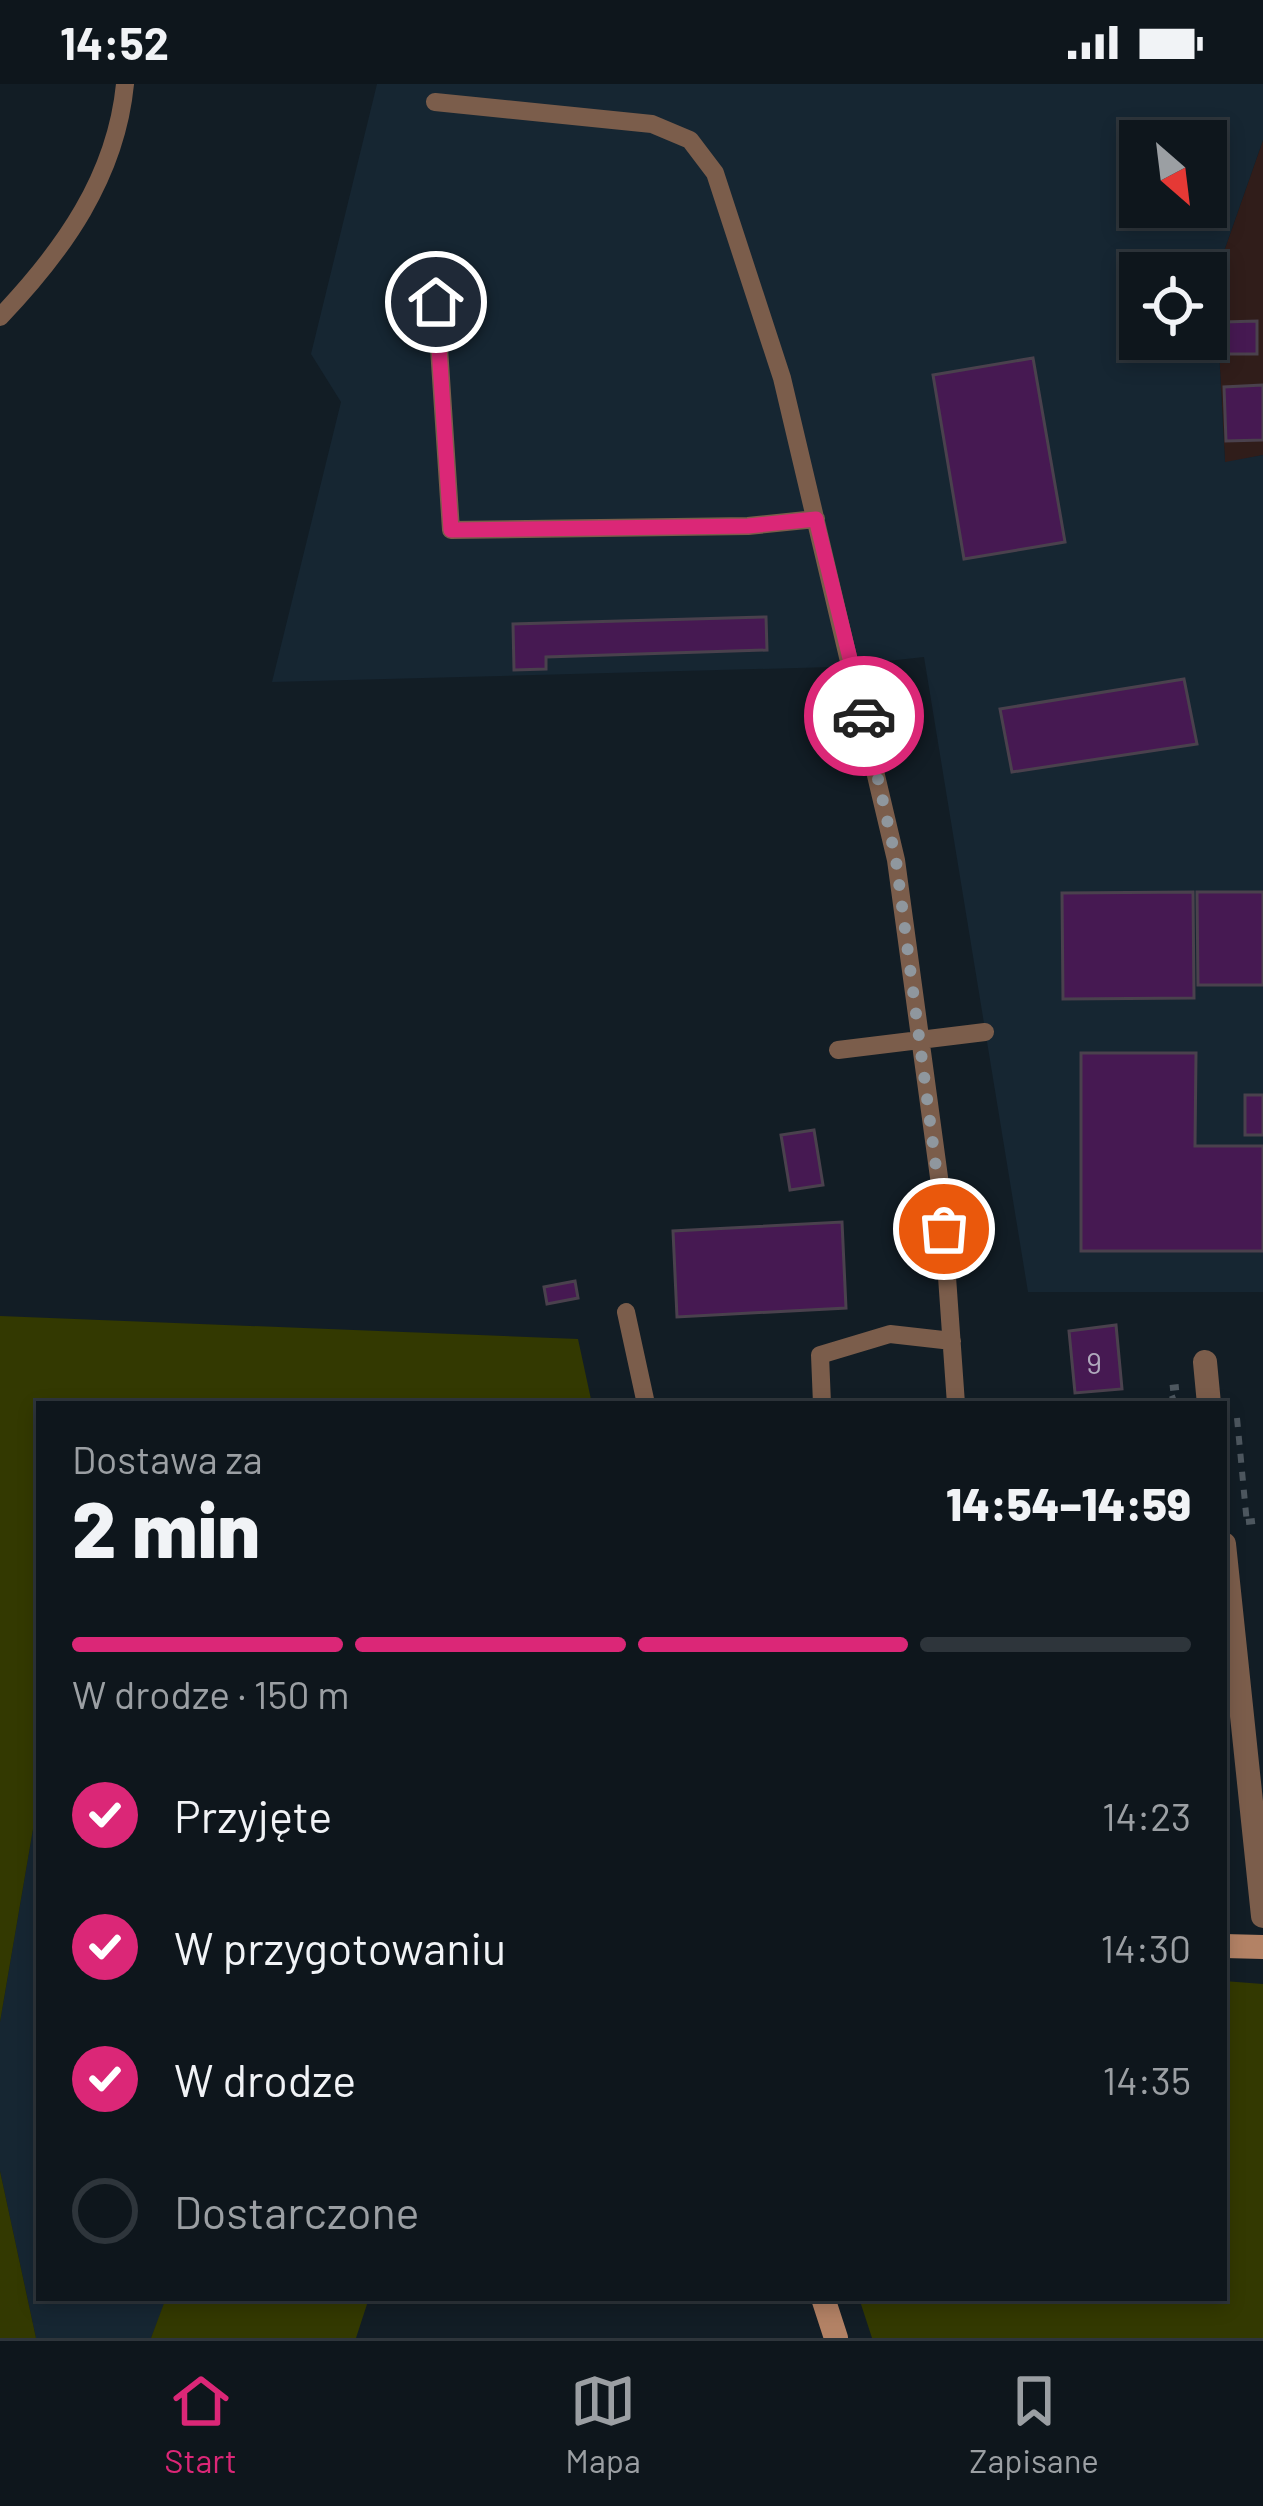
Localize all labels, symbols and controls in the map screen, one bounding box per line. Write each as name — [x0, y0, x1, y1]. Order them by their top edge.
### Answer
text: 14:52 — [60, 15, 169, 69]
north arrow — [1119, 120, 1227, 228]
map controls — [1119, 120, 1227, 360]
pin — [385, 251, 487, 353]
button: locate — [1119, 252, 1227, 360]
icon: home — [403, 269, 469, 335]
courier — [804, 656, 924, 776]
icon: car — [831, 683, 897, 749]
pin — [893, 1178, 995, 1280]
icon: bag — [911, 1196, 977, 1262]
house number: 9 — [1086, 1344, 1102, 1380]
text: Dostawa za — [72, 1435, 263, 1482]
text: 14:54–14:59 — [946, 1476, 1191, 1530]
text: 2 min — [72, 1480, 260, 1574]
text: W drodze · 150 m — [72, 1670, 350, 1717]
icon: check — [72, 1782, 138, 1848]
text: Przyjęte — [174, 1788, 332, 1842]
text: 14:23 — [1102, 1792, 1191, 1839]
icon: check — [72, 1914, 138, 1980]
text: W przygotowaniu — [174, 1920, 506, 1974]
text: 14:30 — [1101, 1924, 1191, 1971]
icon: check — [72, 2046, 138, 2112]
text: W drodze — [174, 2052, 356, 2106]
text: 14:35 — [1103, 2056, 1191, 2103]
text: Dostarczone — [174, 2184, 419, 2238]
tab: Start — [164, 2368, 237, 2480]
tab: Mapa — [565, 2368, 641, 2480]
tab: Zapisane — [969, 2368, 1099, 2480]

